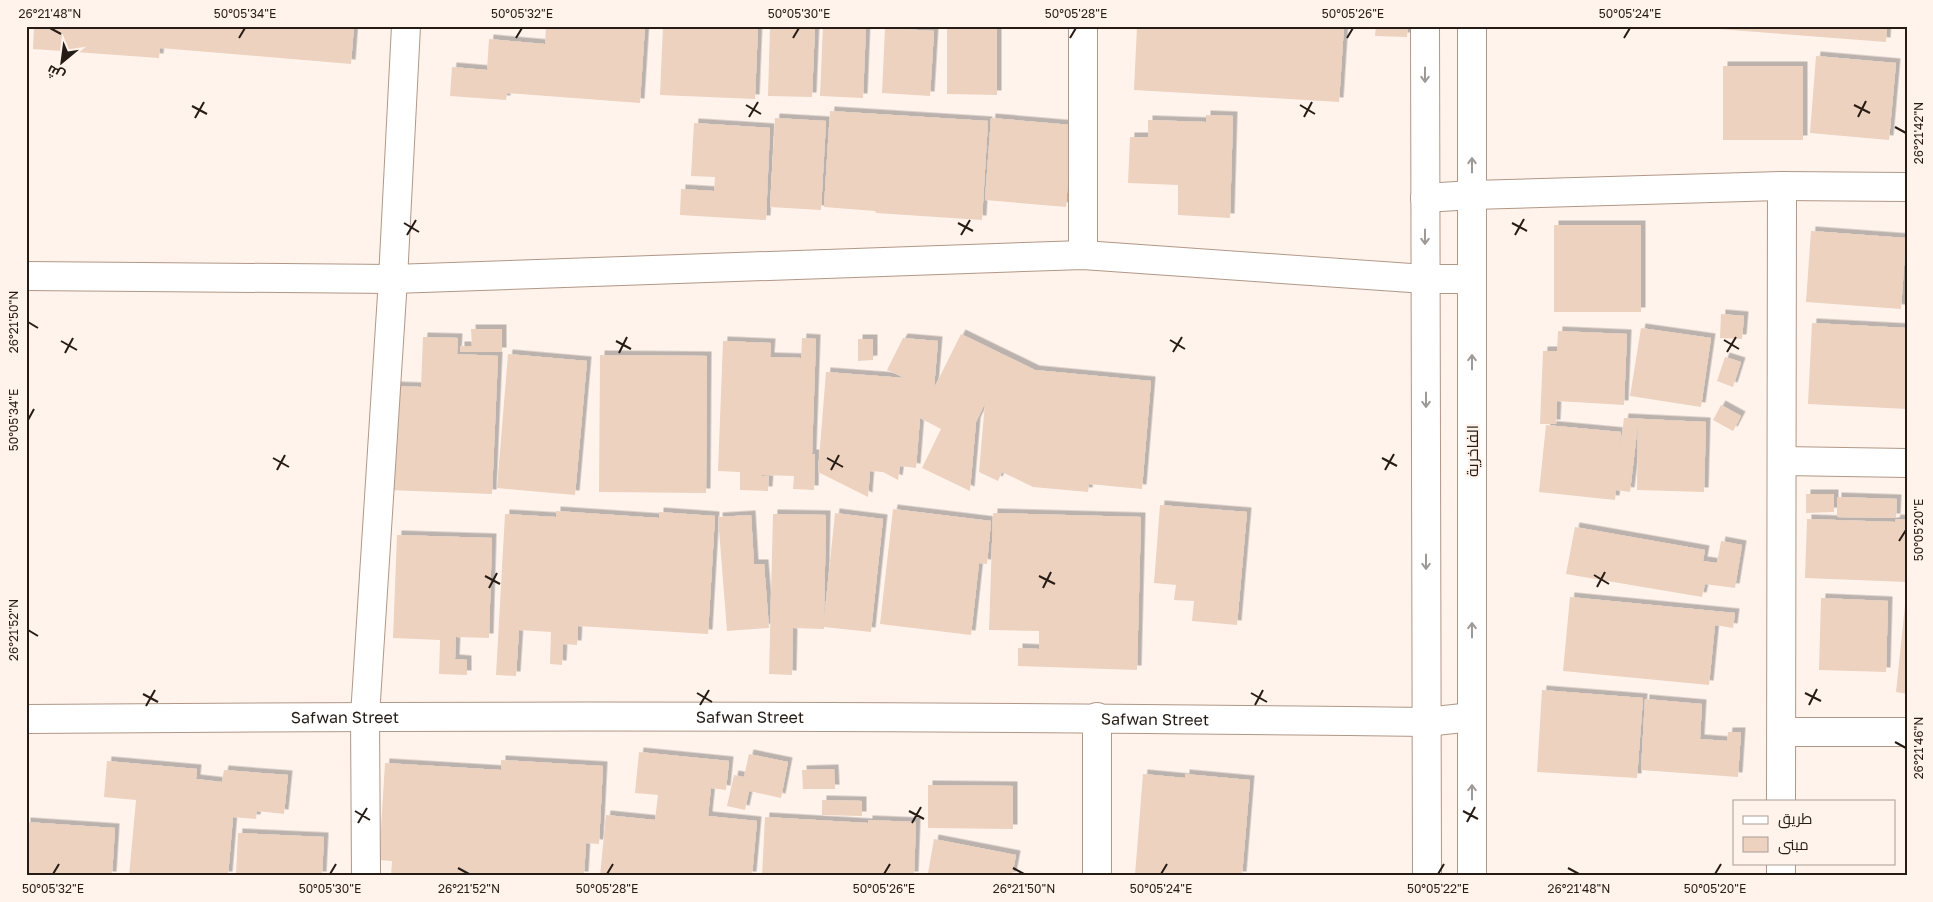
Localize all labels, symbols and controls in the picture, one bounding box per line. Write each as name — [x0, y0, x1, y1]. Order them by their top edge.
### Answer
text: 26°21'48"N — [19, 6, 81, 21]
text: 50°05'34"E — [214, 6, 276, 21]
text: 50°05'32"E — [491, 6, 553, 21]
text: 50°05'30"E — [768, 6, 830, 21]
text: 50°05'28"E — [1045, 6, 1107, 21]
text: 50°05'26"E — [1322, 6, 1384, 21]
text: 50°05'24"E — [1599, 6, 1661, 21]
north arrow — [38, 38, 88, 88]
text: ش — [43, 61, 68, 86]
one-way arrow — [1420, 66, 1430, 83]
text: 26°21'42"N — [1911, 102, 1926, 164]
one-way arrow — [1467, 157, 1477, 173]
one-way arrow — [1420, 229, 1430, 245]
text: 26°21'50"N — [6, 291, 21, 353]
one-way arrow — [1467, 354, 1477, 370]
text: 50°05'34"E — [6, 389, 21, 451]
one-way arrow — [1421, 392, 1431, 408]
street label: الفاخرية — [1462, 425, 1482, 477]
text: 50°05'20"E — [1911, 499, 1926, 561]
one-way arrow — [1421, 554, 1431, 570]
text: 26°21'52"N — [6, 599, 21, 661]
one-way arrow — [1467, 622, 1477, 638]
street label: Safwan Street — [291, 707, 399, 727]
street label: Safwan Street — [696, 707, 804, 727]
street label: Safwan Street — [1101, 709, 1209, 730]
text: 26°21'46"N — [1911, 717, 1926, 779]
one-way arrow — [1467, 784, 1477, 800]
legend — [1733, 800, 1896, 864]
text: طريق — [1778, 809, 1812, 829]
text: مبنى — [1778, 835, 1809, 855]
text: 50°05'32"E — [22, 881, 84, 896]
text: 50°05'30"E — [299, 881, 361, 896]
text: 26°21'52"N — [438, 881, 500, 896]
text: 50°05'28"E — [576, 881, 638, 896]
text: 50°05'26"E — [853, 881, 915, 896]
text: 26°21'50"N — [993, 881, 1055, 896]
text: 50°05'24"E — [1130, 881, 1192, 896]
text: 50°05'22"E — [1407, 881, 1469, 896]
text: 26°21'48"N — [1548, 881, 1610, 896]
text: 50°05'20"E — [1684, 881, 1746, 896]

